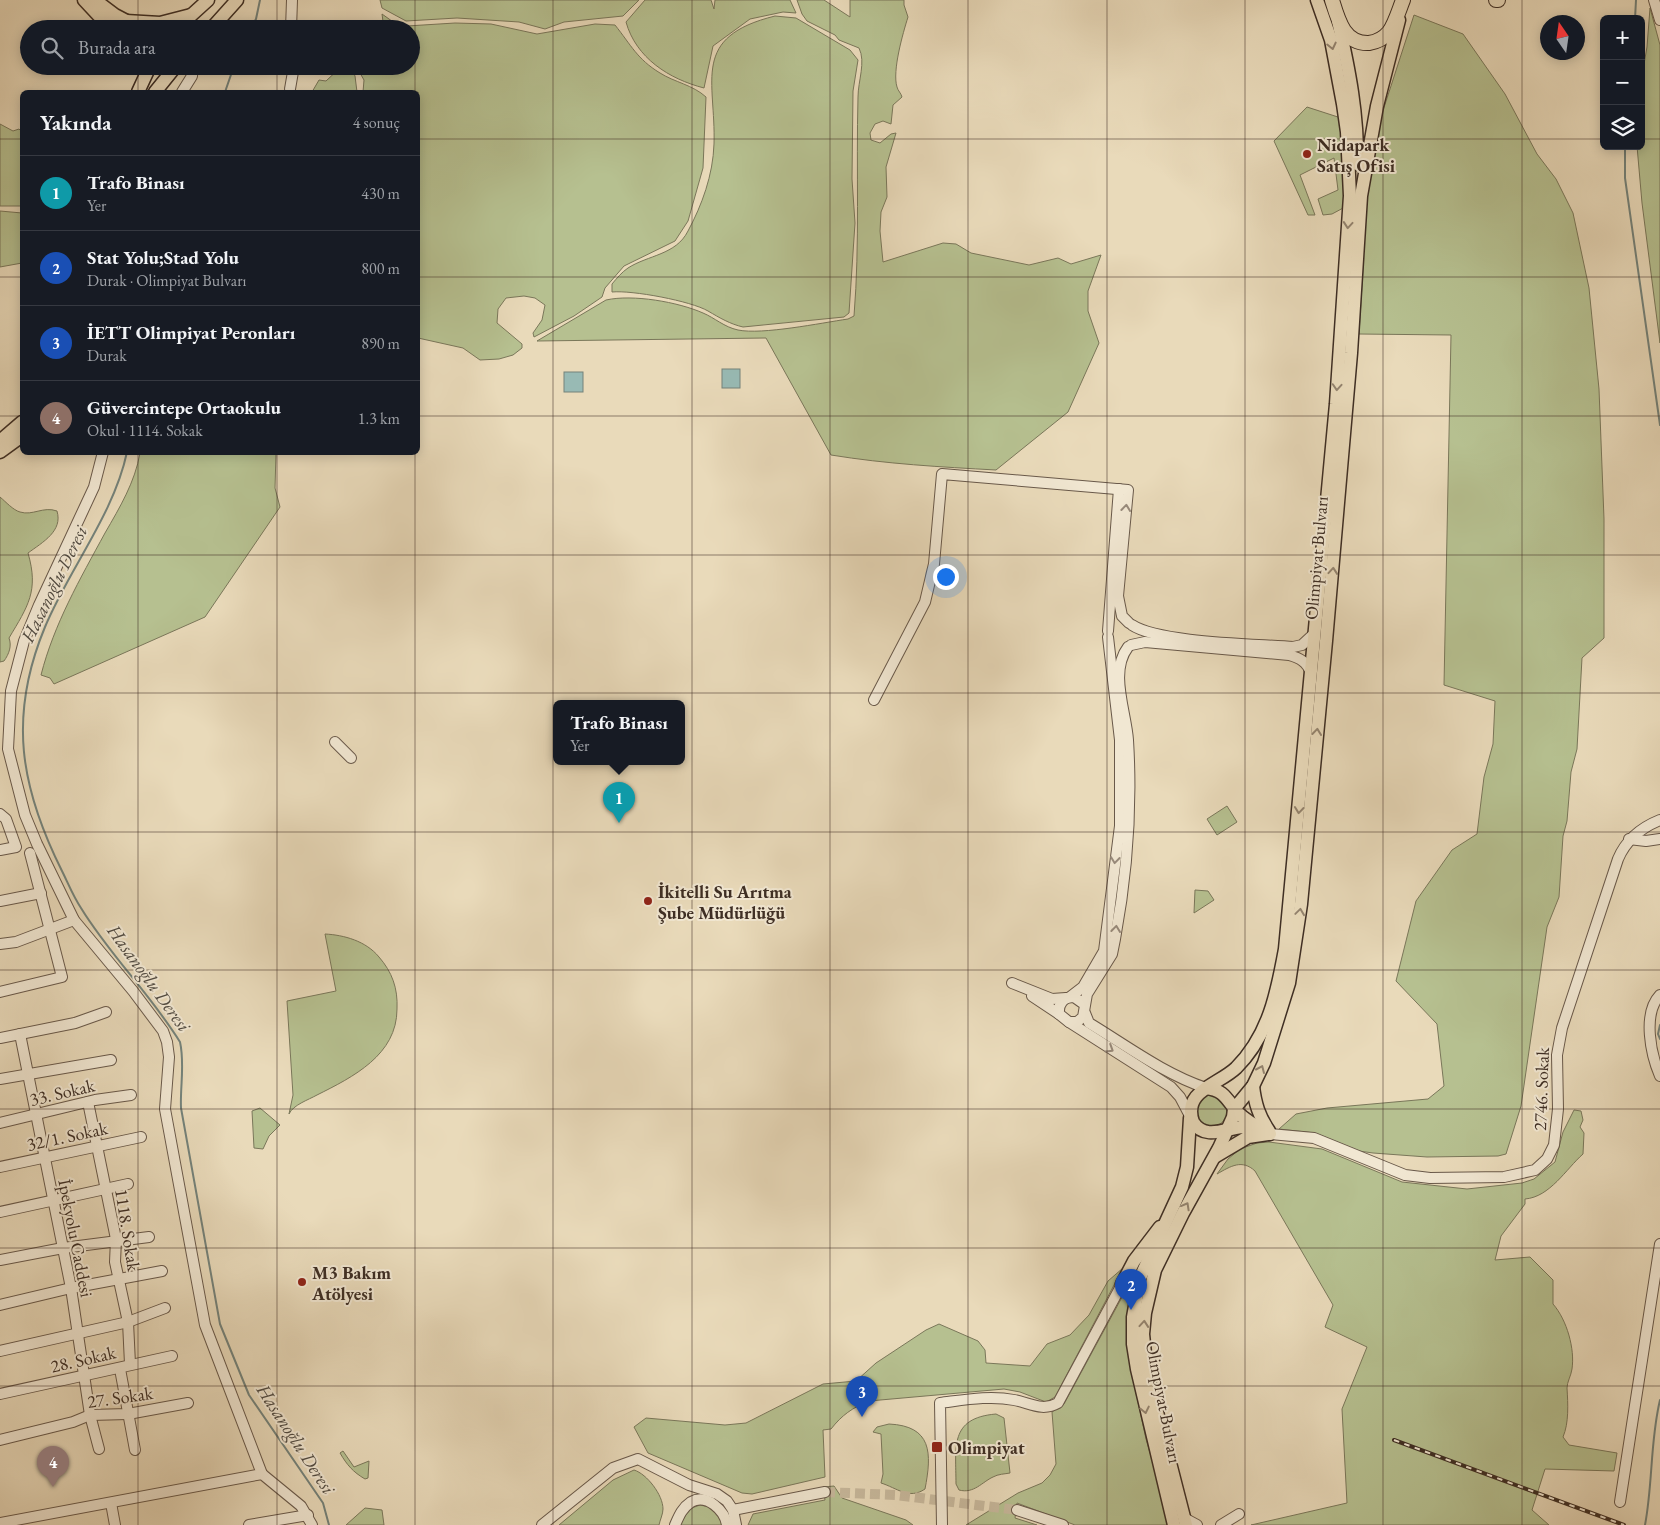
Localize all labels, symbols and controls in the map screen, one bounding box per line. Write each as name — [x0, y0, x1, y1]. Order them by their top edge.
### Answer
north arrow — [1540, 15, 1585, 60]
map controls — [1600, 15, 1645, 150]
button: + — [1600, 15, 1645, 60]
search box — [20, 20, 420, 75]
icon: search — [38, 34, 66, 62]
text: Burada ara — [78, 35, 156, 60]
one-way arrow — [1326, 42, 1337, 51]
button: − — [1600, 60, 1645, 105]
button: layers — [1600, 105, 1645, 150]
text: Yakında — [40, 109, 111, 136]
text: 4 sonuç — [353, 112, 400, 133]
place label: Nidapark Satış Ofisi — [1317, 133, 1396, 177]
marker: Nidapark Satış Ofisi — [1301, 148, 1313, 160]
text: Trafo Binası — [87, 170, 185, 195]
text: 1 — [52, 183, 60, 204]
text: 430 m — [361, 183, 400, 204]
text: Yer — [87, 195, 106, 216]
one-way arrow — [1343, 221, 1354, 229]
text: Stat Yolu;Stad Yolu — [87, 245, 239, 270]
text: 2 — [52, 258, 60, 279]
text: 800 m — [361, 258, 400, 279]
text: Durak · Olimpiyat Bulvarı — [87, 270, 246, 291]
text: İETT Olimpiyat Peronları — [87, 320, 295, 345]
text: 3 — [52, 333, 60, 354]
text: 890 m — [361, 333, 400, 354]
text: Durak — [87, 345, 127, 366]
one-way arrow — [1332, 383, 1343, 391]
text: Güvercintepe Ortaokulu — [87, 395, 281, 420]
text: 4 — [52, 408, 60, 429]
text: 1.3 km — [358, 408, 400, 429]
text: Okul · 1114. Sokak — [87, 420, 203, 441]
street label: Olimpiyat Bulvarı — [1299, 495, 1333, 621]
one-way arrow — [1120, 504, 1131, 512]
water label: Hasanoğlu Deresi — [15, 520, 94, 647]
your location — [933, 564, 959, 590]
one-way arrow — [1327, 566, 1338, 574]
popup — [553, 700, 685, 765]
text: Trafo Binası — [570, 710, 668, 735]
one-way arrow — [1311, 728, 1322, 736]
text: Yer — [570, 735, 589, 756]
pin: 1 — [603, 782, 635, 823]
one-way arrow — [1294, 806, 1305, 814]
one-way arrow — [1110, 857, 1121, 865]
place label: İkitelli Su Arıtma Şube Müdürlüğü — [658, 880, 792, 924]
marker: İkitelli Su Arıtma Şube Müdürlüğü — [642, 895, 654, 907]
one-way arrow — [1294, 907, 1305, 915]
water label: Hasanoğlu Deresi — [101, 919, 197, 1038]
one-way arrow — [1110, 924, 1121, 932]
one-way arrow — [1104, 1042, 1113, 1052]
street label: 2746. Sokak — [1528, 1046, 1554, 1131]
one-way arrow — [1254, 1065, 1265, 1074]
street label: 33. Sokak — [27, 1073, 97, 1111]
street label: 32/1. Sokak — [25, 1116, 110, 1156]
street label: İpekyolu Caddesi — [53, 1177, 99, 1300]
street label: 1118. Sokak — [110, 1187, 146, 1274]
one-way arrow — [1180, 1203, 1190, 1212]
place label: M3 Bakım Atölyesi — [311, 1261, 392, 1305]
pin: 2 — [1115, 1269, 1147, 1310]
marker: M3 Bakım Atölyesi — [296, 1276, 308, 1288]
one-way arrow — [1138, 1320, 1149, 1328]
street label: Olimpiyat Bulvarı — [1141, 1339, 1187, 1466]
street label: 28. Sokak — [48, 1340, 118, 1378]
pin: 3 — [846, 1376, 878, 1417]
water label: Hasanoğlu Deresi — [250, 1378, 342, 1500]
street label: 27. Sokak — [86, 1381, 155, 1413]
one-way arrow — [1140, 1405, 1150, 1414]
place label: Olimpiyat — [948, 1436, 1025, 1459]
marker: Olimpiyat — [930, 1440, 944, 1454]
pin: 4 — [37, 1446, 69, 1487]

